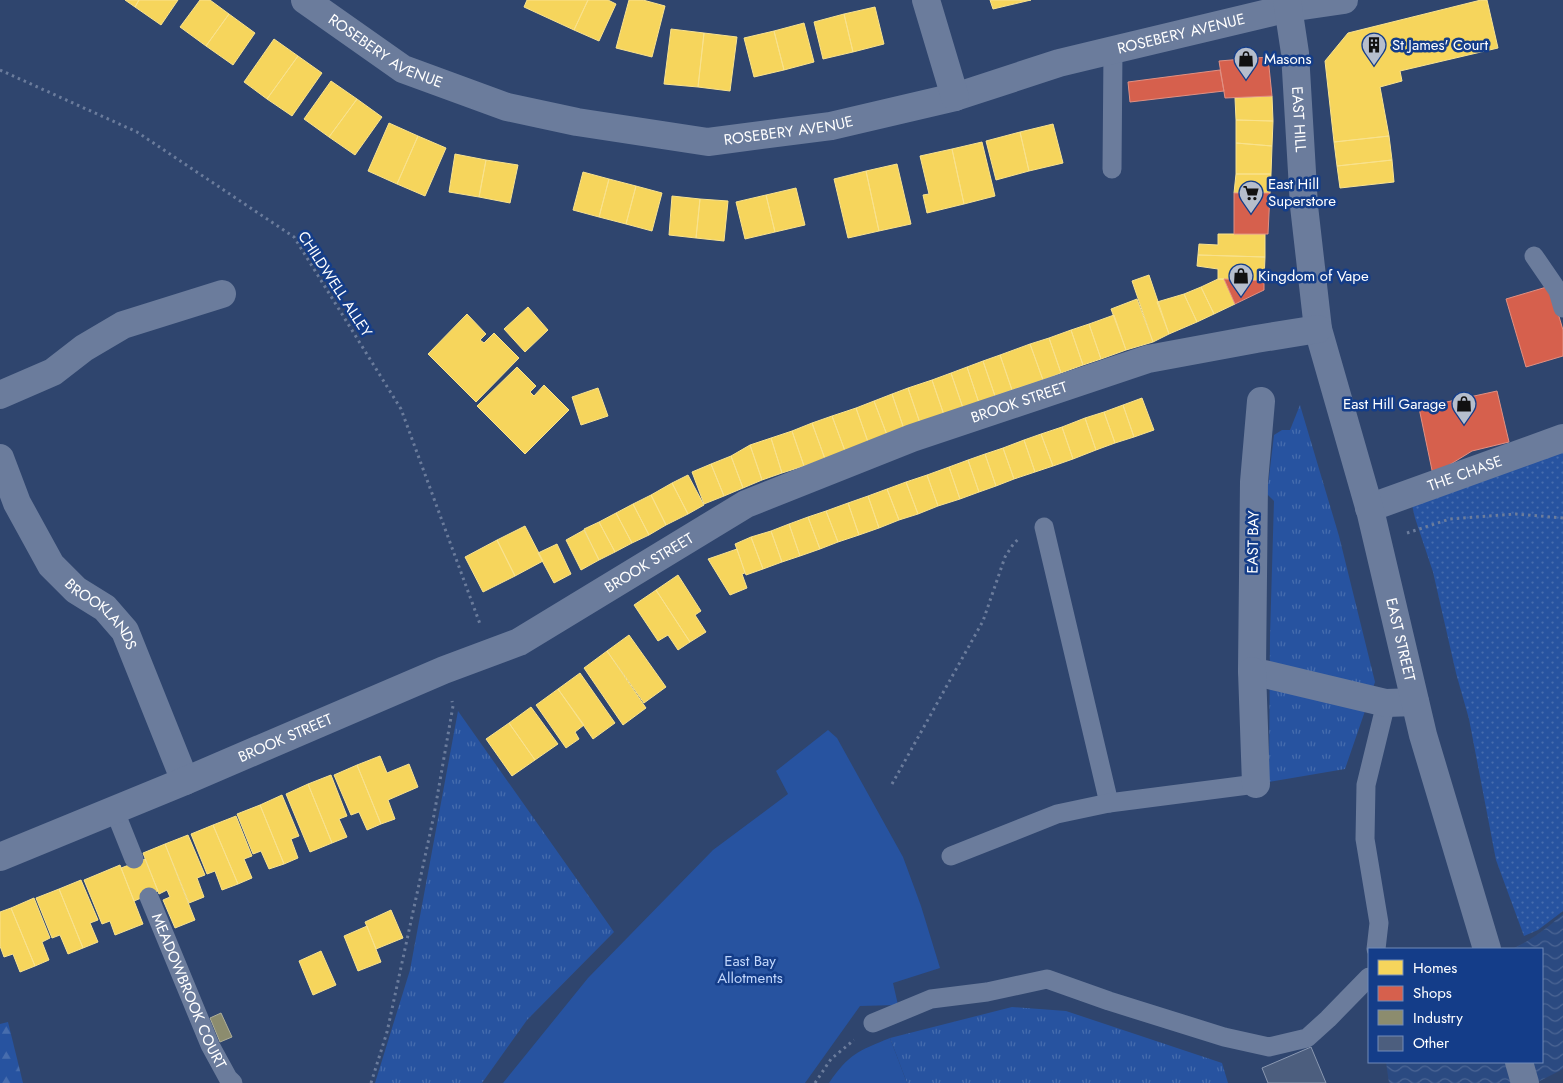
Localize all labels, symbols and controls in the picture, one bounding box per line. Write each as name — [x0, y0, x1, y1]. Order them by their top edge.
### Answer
street label: ROSEBERY AVENUE — [1115, 8, 1247, 60]
street label: ROSEBERY AVENUE — [324, 9, 446, 94]
building icon: St James' Court — [1361, 32, 1387, 66]
place label: St James' Court — [1392, 34, 1488, 56]
shop icon: Masons — [1233, 46, 1259, 80]
place label: Masons — [1264, 48, 1312, 70]
street label: EAST HILL — [1286, 86, 1312, 153]
street label: ROSEBERY AVENUE — [722, 110, 856, 151]
place label: East Hill Superstore — [1268, 173, 1336, 212]
supermarket icon: East Hill Superstore — [1238, 180, 1264, 214]
street label: CHILDWELL ALLEY — [292, 227, 378, 342]
shop icon: Kingdom of Vape — [1228, 263, 1254, 297]
place label: Kingdom of Vape — [1258, 265, 1369, 287]
street label: BROOK STREET — [968, 376, 1070, 429]
shop icon: East Hill Garage — [1451, 391, 1477, 425]
place label: East Hill Garage — [1343, 393, 1446, 415]
street label: THE CHASE — [1425, 450, 1505, 497]
street label: EAST BAY — [1241, 510, 1265, 574]
street label: BROOK STREET — [600, 527, 698, 598]
street label: BROOKLANDS — [60, 574, 142, 653]
street label: EAST STREET — [1380, 596, 1421, 683]
street label: BROOK STREET — [235, 708, 336, 768]
street label: MEADOWBROOK COURT — [146, 910, 232, 1073]
legend — [1368, 948, 1543, 1063]
park label: East Bay Allotments — [717, 950, 783, 989]
text: Homes — [1413, 957, 1457, 979]
text: Shops — [1413, 982, 1452, 1004]
text: Industry — [1413, 1007, 1463, 1029]
text: Other — [1413, 1032, 1450, 1054]

